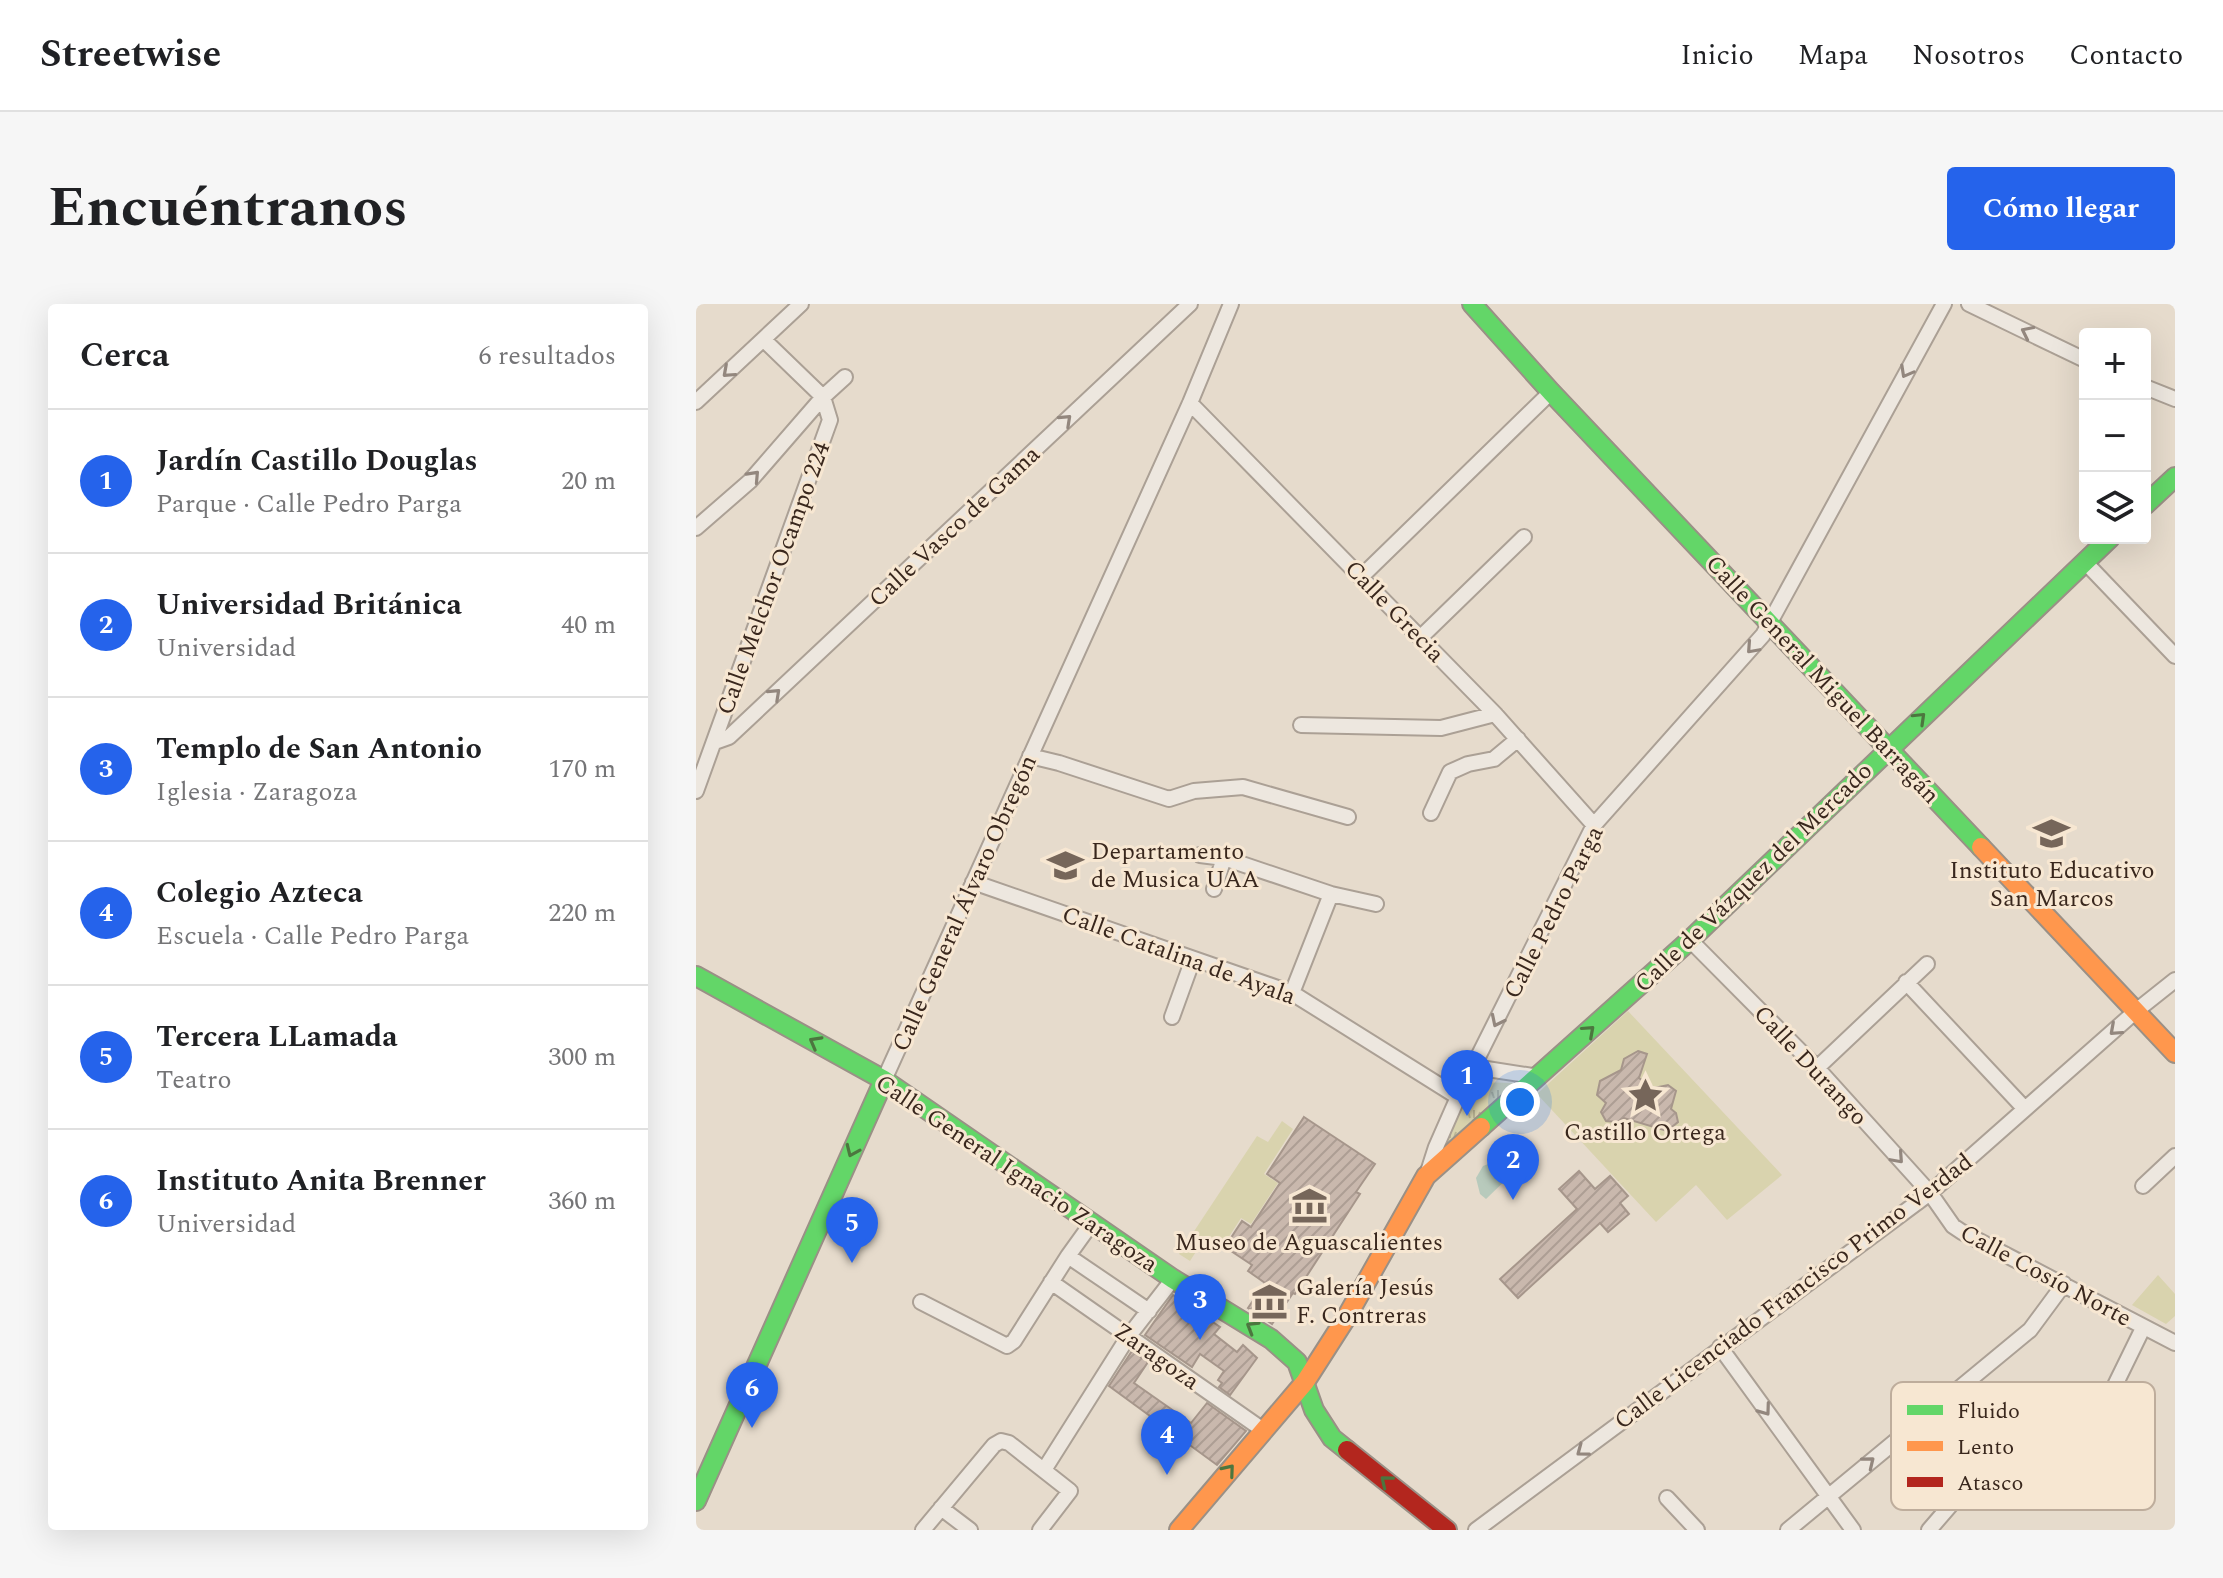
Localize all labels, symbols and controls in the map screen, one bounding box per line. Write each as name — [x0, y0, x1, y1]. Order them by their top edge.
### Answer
text: Streetwise — [40, 26, 221, 84]
text: Inicio — [1681, 34, 1754, 77]
text: Mapa — [1798, 34, 1868, 77]
text: Nosotros — [1912, 34, 2025, 77]
text: Contacto — [2069, 34, 2183, 77]
text: Encuéntranos — [48, 166, 408, 251]
button: Cómo llegar — [1947, 167, 2175, 250]
one-way arrow — [2020, 326, 2035, 342]
map controls — [2079, 328, 2151, 544]
button: + — [2079, 328, 2151, 400]
text: Cerca — [80, 330, 169, 382]
text: 6 resultados — [478, 336, 616, 376]
one-way arrow — [723, 363, 738, 377]
one-way arrow — [1901, 364, 1916, 379]
button: − — [2079, 400, 2151, 472]
one-way arrow — [1057, 416, 1072, 430]
street label: Calle Melchor Ocampo 224 — [708, 437, 840, 720]
street label: Calle Vasco de Gama — [861, 437, 1049, 616]
text: Jardín Castillo Douglas — [156, 438, 478, 484]
text: 1 — [99, 461, 113, 501]
text: 20 m — [561, 461, 616, 501]
one-way arrow — [744, 471, 759, 485]
button: layers — [2079, 472, 2151, 544]
text: Parque · Calle Pedro Parga — [156, 484, 462, 524]
street label: Calle General Miguel Barragán — [1697, 547, 1948, 813]
street label: Calle Grecia — [1336, 552, 1453, 672]
text: Universidad Británica — [156, 582, 462, 628]
text: 2 — [99, 605, 113, 645]
text: 40 m — [561, 605, 616, 645]
text: Universidad — [156, 628, 296, 668]
one-way arrow — [1747, 638, 1762, 653]
one-way arrow — [765, 689, 780, 703]
one-way arrow — [1911, 714, 1926, 728]
text: Templo de San Antonio — [156, 726, 482, 772]
text: 3 — [99, 749, 113, 789]
text: 170 m — [548, 749, 616, 789]
street label: Calle General Álvaro Obregón — [883, 749, 1047, 1057]
street label: Calle de Vázquez del Mercado — [1626, 754, 1881, 1001]
text: Iglesia · Zaragoza — [156, 772, 358, 812]
school or university icon: Instituto Educativo San Marcos — [2033, 814, 2071, 852]
street label: Calle Pedro Parga — [1495, 819, 1613, 1005]
place label: Departamento de Musica UAA — [1091, 834, 1260, 898]
school or university icon: Departamento de Musica UAA — [1046, 846, 1084, 884]
place label: Instituto Educativo San Marcos — [1949, 853, 2155, 917]
text: Colegio Azteca — [156, 870, 363, 916]
text: 4 — [99, 893, 113, 933]
text: 220 m — [548, 893, 616, 933]
street label: Calle Catalina de Ayala — [1057, 897, 1301, 1015]
text: Escuela · Calle Pedro Parga — [156, 916, 469, 956]
street label: Calle Durango — [1745, 997, 1876, 1134]
one-way arrow — [1491, 1012, 1507, 1027]
text: Tercera LLamada — [156, 1014, 398, 1060]
one-way arrow — [2110, 1020, 2125, 1035]
one-way arrow — [1580, 1027, 1595, 1041]
text: 5 — [99, 1037, 113, 1077]
text: 300 m — [548, 1037, 616, 1077]
one-way arrow — [809, 1037, 824, 1052]
pin: 1 — [1441, 1050, 1493, 1116]
text: Teatro — [156, 1060, 231, 1100]
street label: Calle General Ignacio Zaragoza — [868, 1065, 1165, 1282]
place icon: Castillo Ortega — [1626, 1076, 1664, 1114]
your location — [1500, 1082, 1540, 1122]
place label: Castillo Ortega — [1564, 1115, 1726, 1151]
pin: 2 — [1487, 1134, 1539, 1200]
one-way arrow — [845, 1143, 861, 1158]
street label: Calle Licenciado Francisco Primo Verdad — [1607, 1145, 1981, 1439]
one-way arrow — [1889, 1149, 1903, 1164]
text: Instituto Anita Brenner — [156, 1158, 486, 1204]
text: 6 — [99, 1181, 113, 1221]
text: 360 m — [548, 1181, 616, 1221]
museum icon: Museo de Aguascalientes — [1290, 1186, 1328, 1224]
pin: 5 — [826, 1197, 878, 1263]
text: Universidad — [156, 1204, 296, 1244]
street label: Calle Cosío Norte — [1953, 1215, 2138, 1336]
place label: Museo de Aguascalientes — [1175, 1225, 1443, 1261]
place label: Galería Jesús F. Contreras — [1296, 1270, 1434, 1334]
pin: 3 — [1174, 1274, 1226, 1340]
museum icon: Galería Jesús F. Contreras — [1251, 1282, 1289, 1320]
street label: Zaragoza — [1106, 1314, 1207, 1400]
one-way arrow — [1246, 1322, 1261, 1337]
pin: 6 — [726, 1362, 778, 1428]
legend — [1891, 1382, 2155, 1510]
text: Fluido — [1957, 1395, 2020, 1428]
one-way arrow — [1755, 1401, 1770, 1416]
pin: 4 — [1141, 1409, 1193, 1475]
text: Lento — [1957, 1431, 2014, 1464]
one-way arrow — [1576, 1441, 1590, 1455]
one-way arrow — [1860, 1457, 1874, 1472]
one-way arrow — [1219, 1465, 1234, 1480]
text: Atasco — [1957, 1467, 2023, 1500]
one-way arrow — [1380, 1477, 1395, 1491]

